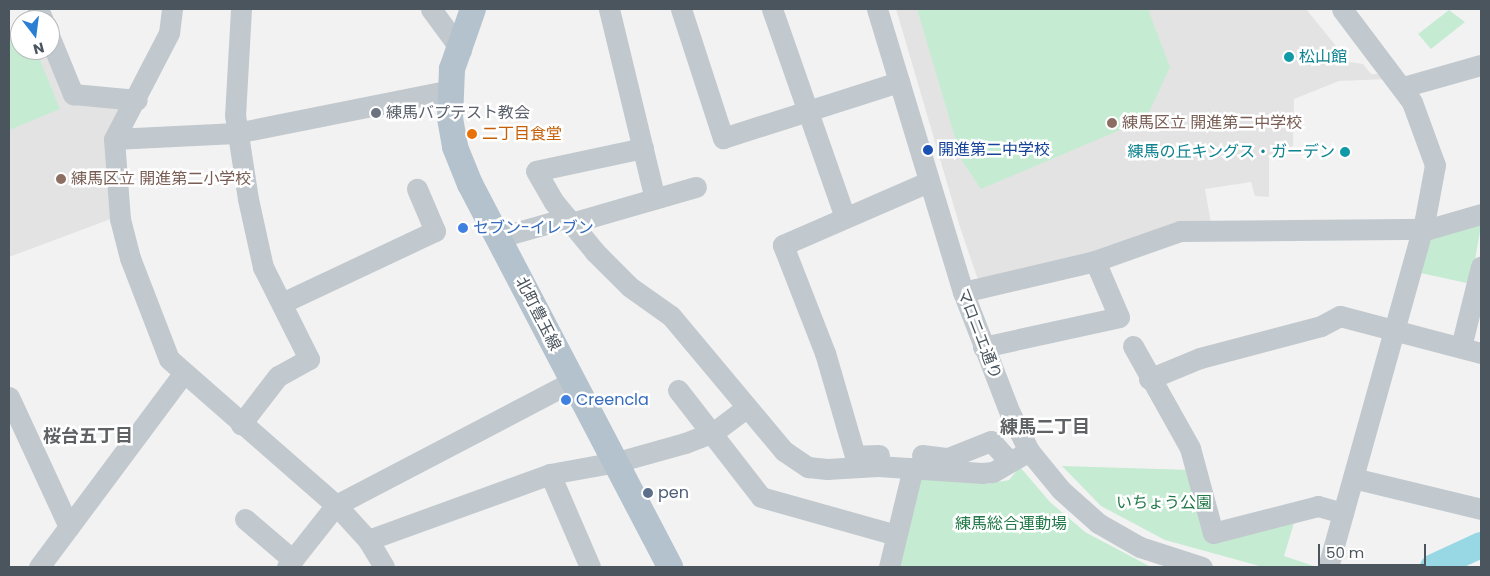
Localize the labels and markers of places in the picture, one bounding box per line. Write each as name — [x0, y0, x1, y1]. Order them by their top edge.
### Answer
place label: 松山館 — [1299, 47, 1347, 67]
marker: 松山館 — [1283, 51, 1295, 63]
place label: 練馬バプテスト教会 — [386, 103, 530, 123]
marker: 練馬バプテスト教会 — [370, 107, 382, 119]
place label: 練馬区立 開進第二中学校 — [1122, 113, 1302, 133]
marker: 練馬区立 開進第二中学校 — [1106, 117, 1118, 129]
place label: 二丁目食堂 — [482, 124, 562, 144]
marker: 二丁目食堂 — [466, 128, 478, 140]
place label: 開進第二中学校 — [938, 140, 1050, 160]
place label: 練馬の丘キングス・ガーデン — [1127, 142, 1335, 162]
marker: 開進第二中学校 — [922, 144, 934, 156]
marker: 練馬の丘キングス・ガーデン — [1339, 146, 1351, 158]
place label: 練馬区立 開進第二小学校 — [71, 169, 251, 189]
marker: 練馬区立 開進第二小学校 — [55, 173, 67, 185]
place label: セブン-イレブン — [473, 218, 594, 238]
marker: セブン-イレブン — [457, 222, 469, 234]
place label: Creencla — [576, 390, 649, 410]
marker: Creencla — [560, 394, 572, 406]
place label: pen — [658, 483, 689, 503]
marker: pen — [642, 487, 654, 499]

